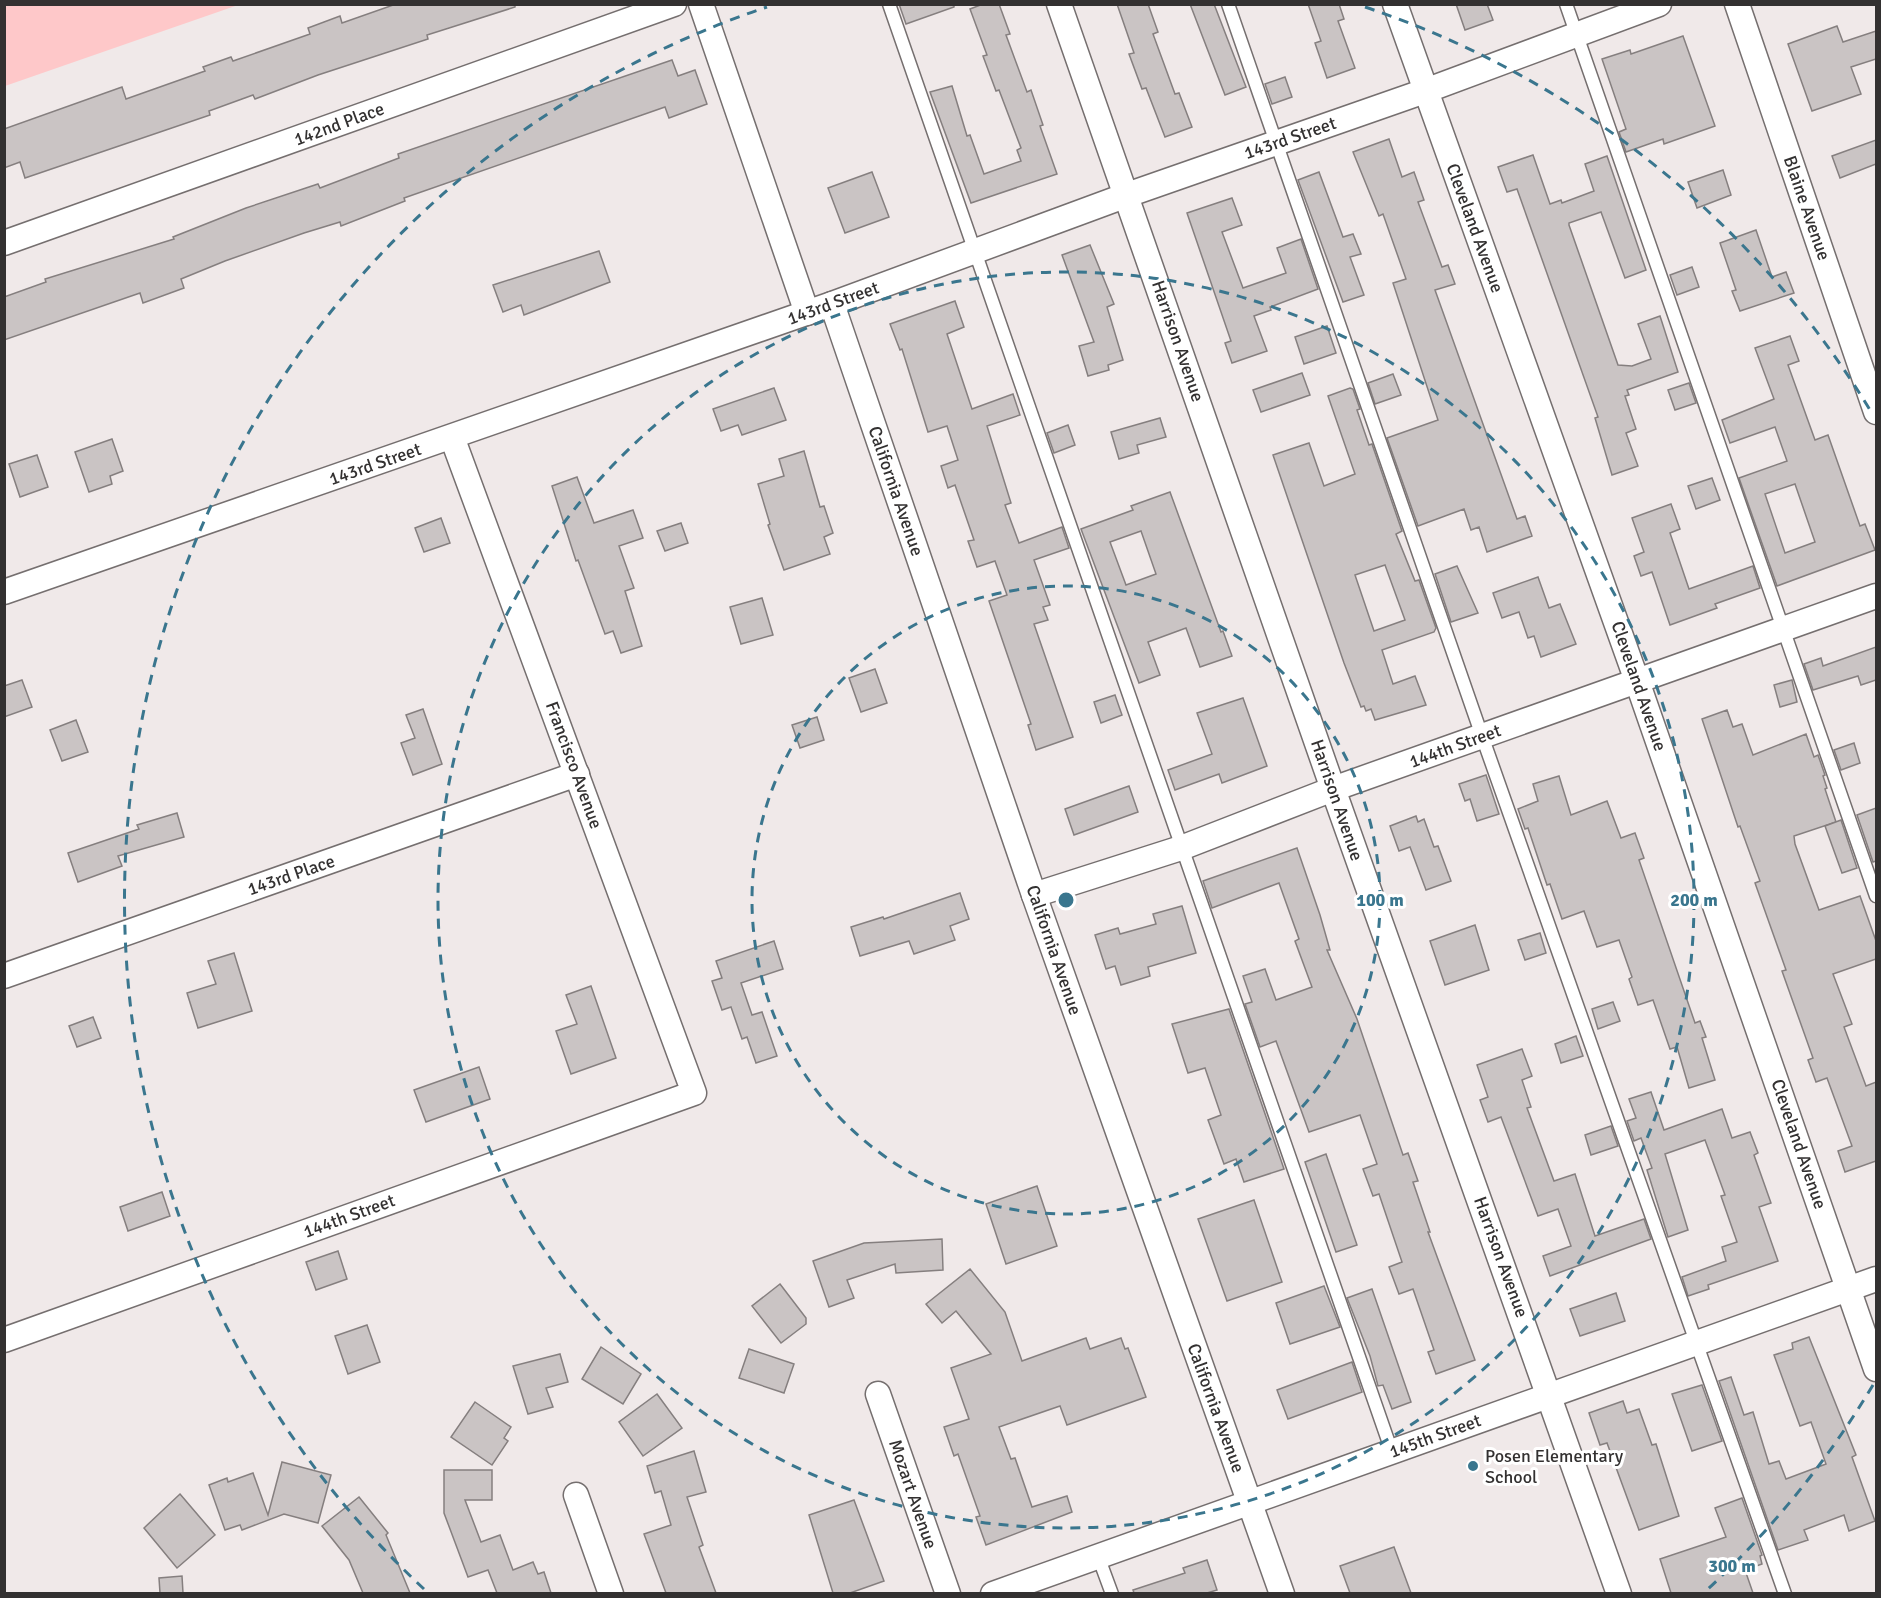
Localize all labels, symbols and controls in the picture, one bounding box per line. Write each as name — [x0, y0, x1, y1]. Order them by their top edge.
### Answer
street label: 142nd Place — [291, 98, 387, 150]
street label: 143rd Street — [1241, 112, 1339, 164]
street label: Blaine Avenue — [1779, 153, 1835, 263]
street label: Cleveland Avenue — [1441, 160, 1509, 296]
street label: 143rd Street — [784, 276, 882, 330]
street label: Harrison Avenue — [1147, 277, 1209, 405]
street label: California Avenue — [863, 423, 929, 559]
street label: 143rd Street — [326, 438, 424, 490]
street label: Cleveland Avenue — [1606, 618, 1672, 754]
street label: Francisco Avenue — [541, 698, 607, 832]
street label: 144th Street — [1406, 719, 1504, 773]
street label: Harrison Avenue — [1306, 736, 1368, 864]
street label: 143rd Place — [244, 850, 338, 900]
street label: California Avenue — [1021, 882, 1087, 1018]
text: 100 m — [1356, 889, 1404, 911]
text: 200 m — [1670, 889, 1718, 911]
centre of rings — [1056, 890, 1076, 910]
street label: Cleveland Avenue — [1766, 1076, 1832, 1212]
street label: 144th Street — [300, 1189, 398, 1243]
street label: Harrison Avenue — [1469, 1194, 1533, 1320]
street label: California Avenue — [1182, 1340, 1250, 1476]
street label: 145th Street — [1386, 1409, 1484, 1463]
street label: Mozart Avenue — [884, 1436, 942, 1552]
place label: Posen Elementary School — [1485, 1445, 1624, 1488]
marker: Posen Elementary School — [1466, 1459, 1480, 1473]
text: 300 m — [1708, 1555, 1756, 1577]

